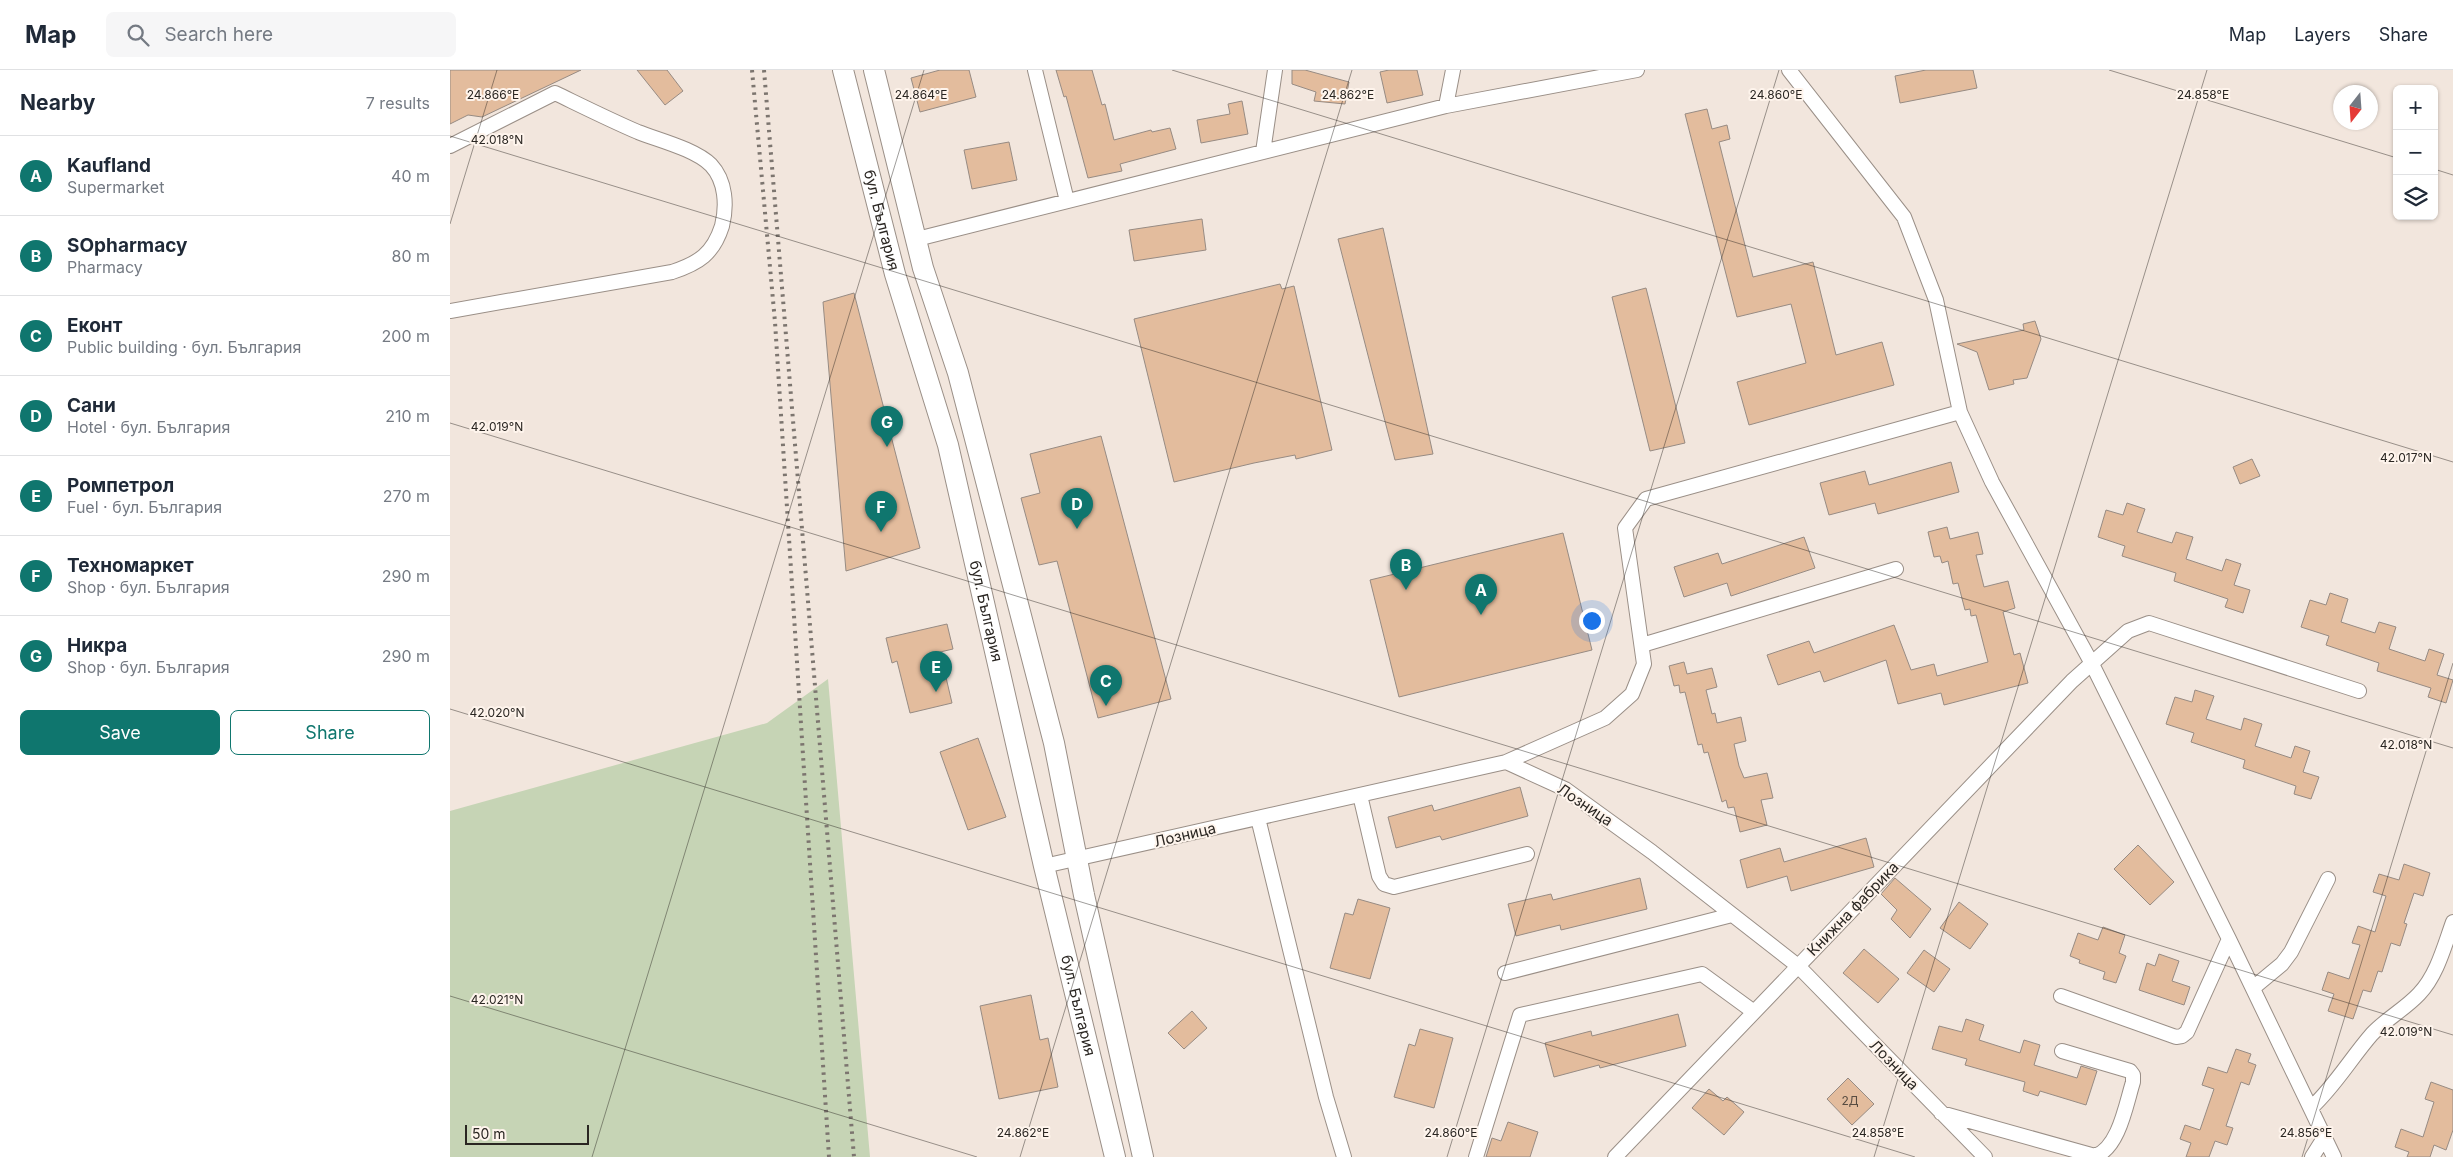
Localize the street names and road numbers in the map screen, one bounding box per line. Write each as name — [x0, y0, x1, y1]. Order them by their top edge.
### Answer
street label: бул. България — [860, 168, 904, 272]
street label: бул. България — [966, 559, 1007, 663]
street label: Лозница — [1554, 779, 1617, 830]
street label: Лозница — [1152, 818, 1218, 851]
street label: Книжна фабрика — [1803, 857, 1903, 960]
street label: бул. България — [1057, 953, 1100, 1058]
street label: Лозница — [1866, 1035, 1923, 1094]

